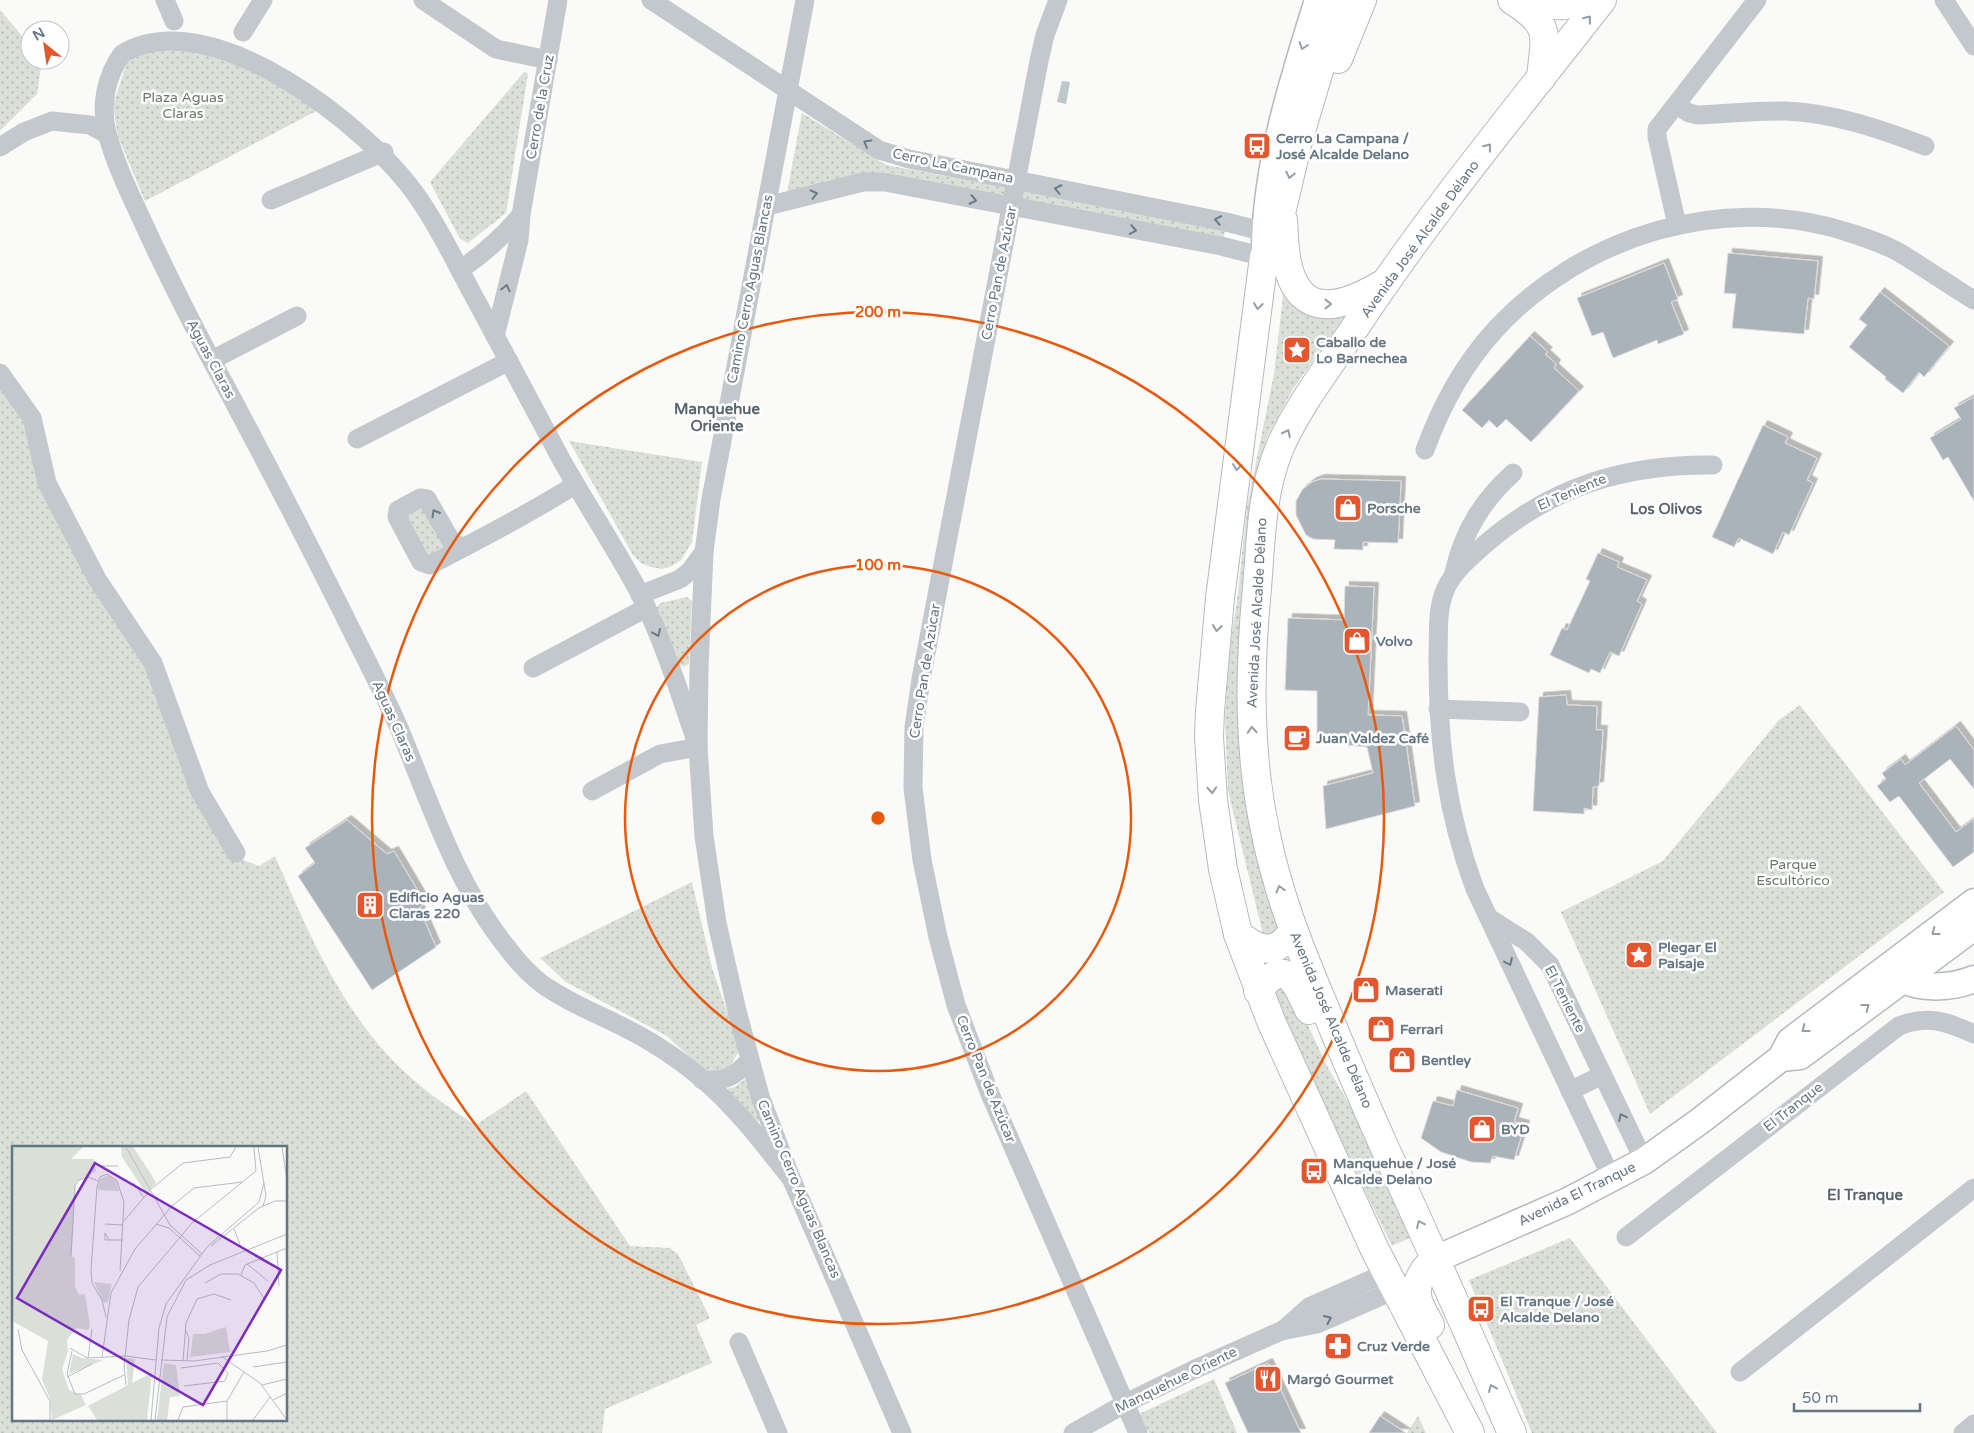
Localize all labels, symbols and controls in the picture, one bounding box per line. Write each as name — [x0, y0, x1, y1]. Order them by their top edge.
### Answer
one-way arrow — [1582, 15, 1591, 25]
north arrow — [20, 20, 70, 70]
text: N — [30, 24, 48, 44]
one-way arrow — [1299, 42, 1309, 50]
street label: Cerro de la Cruz — [522, 53, 558, 161]
park label: Plaza Aguas Claras — [142, 89, 224, 122]
place label: Cerro La Campana / José Alcalde Delano — [1275, 130, 1409, 163]
bus stop icon: Cerro La Campana / José Alcalde Delano — [1242, 131, 1272, 161]
one-way arrow — [864, 139, 873, 149]
one-way arrow — [1482, 143, 1491, 153]
street label: Cerro La Campana — [891, 145, 1015, 187]
street label: Avenida José Alcalde Délano — [1357, 157, 1483, 321]
one-way arrow — [1285, 170, 1296, 179]
one-way arrow — [1054, 184, 1063, 194]
one-way arrow — [809, 189, 818, 200]
street label: Camino Cerro Aguas Blancas — [723, 193, 777, 385]
one-way arrow — [969, 194, 978, 204]
street label: Cerro Pan de Azúcar — [978, 204, 1020, 341]
one-way arrow — [1213, 216, 1222, 226]
one-way arrow — [1129, 224, 1137, 234]
one-way arrow — [500, 284, 511, 293]
one-way arrow — [1324, 299, 1332, 309]
one-way arrow — [1253, 302, 1264, 310]
text: 200 m — [855, 303, 901, 321]
street label: Aguas Claras — [183, 317, 239, 402]
place label: Caballo de Lo Barnechea — [1316, 334, 1408, 367]
place icon: Caballo de Lo Barnechea — [1282, 335, 1312, 365]
district label: Manquehue Oriente — [674, 400, 760, 435]
one-way arrow — [1281, 429, 1291, 438]
one-way arrow — [1232, 463, 1243, 471]
street label: El Teniente — [1535, 470, 1609, 514]
shop icon: Porsche — [1333, 493, 1363, 523]
place label: Porsche — [1367, 500, 1421, 517]
district label: Los Olivos — [1630, 500, 1702, 518]
one-way arrow — [431, 509, 441, 518]
street label: Avenida José Alcalde Délano — [1244, 517, 1270, 709]
text: 100 m — [855, 556, 901, 574]
street label: Cerro Pan de Azúcar — [906, 602, 944, 740]
one-way arrow — [1212, 625, 1223, 633]
shop icon: Volvo — [1342, 626, 1372, 656]
one-way arrow — [650, 628, 661, 637]
place label: Volvo — [1376, 633, 1413, 650]
street label: Aguas Claras — [369, 678, 420, 764]
cafe icon: Juan Valdez Café — [1282, 723, 1312, 753]
one-way arrow — [1247, 725, 1258, 733]
place label: Juan Valdez Café — [1315, 730, 1429, 747]
one-way arrow — [1206, 787, 1217, 795]
centre of rings — [869, 809, 887, 827]
park label: Parque Escultórico — [1756, 856, 1830, 889]
one-way arrow — [1275, 886, 1285, 894]
place label: Edificio Aguas Claras 220 — [389, 889, 485, 922]
building icon: Edificio Aguas Claras 220 — [355, 890, 385, 920]
one-way arrow — [1932, 926, 1941, 934]
street label: Avenida José Alcalde Délano — [1286, 929, 1376, 1111]
place label: Plegar El Paisaje — [1658, 939, 1717, 972]
place icon: Plegar El Paisaje — [1624, 940, 1654, 970]
one-way arrow — [1503, 957, 1514, 966]
street label: El Teniente — [1541, 963, 1589, 1035]
shop icon: Maserati — [1351, 975, 1381, 1005]
place label: Maserati — [1385, 982, 1443, 999]
one-way arrow — [1860, 1004, 1870, 1013]
street label: Cerro Pan de Azúcar — [953, 1013, 1020, 1146]
shop icon: Ferrari — [1366, 1014, 1396, 1044]
place label: Ferrari — [1400, 1021, 1443, 1038]
one-way arrow — [1801, 1023, 1811, 1032]
shop icon: Bentley — [1387, 1045, 1417, 1075]
place label: Bentley — [1421, 1052, 1472, 1069]
street label: El Tranque — [1760, 1078, 1826, 1135]
street label: Camino Cerro Aguas Blancas — [754, 1097, 844, 1281]
one-way arrow — [1618, 1113, 1628, 1122]
shop icon: BYD — [1467, 1114, 1497, 1144]
place label: BYD — [1501, 1121, 1530, 1138]
inset map — [12, 1146, 288, 1420]
place label: Manquehue / José Alcalde Delano — [1333, 1155, 1456, 1188]
bus stop icon: Manquehue / José Alcalde Delano — [1299, 1156, 1329, 1186]
street label: Avenida El Tranque — [1516, 1158, 1638, 1230]
district label: El Tranque — [1827, 1186, 1903, 1205]
one-way arrow — [1415, 1220, 1426, 1229]
place label: El Tranque / José Alcalde Delano — [1500, 1293, 1614, 1326]
bus stop icon: El Tranque / José Alcalde Delano — [1466, 1294, 1496, 1324]
one-way arrow — [1323, 1314, 1332, 1325]
pharmacy icon: Cruz Verde — [1323, 1331, 1353, 1361]
place label: Cruz Verde — [1357, 1338, 1430, 1355]
street label: Manquehue Oriente — [1112, 1343, 1240, 1417]
restaurant icon: Margó Gourmet — [1253, 1364, 1283, 1394]
place label: Margó Gourmet — [1287, 1371, 1394, 1388]
scale bar — [1794, 1380, 1920, 1412]
one-way arrow — [1488, 1384, 1499, 1393]
text: 50 m — [1802, 1389, 1839, 1407]

